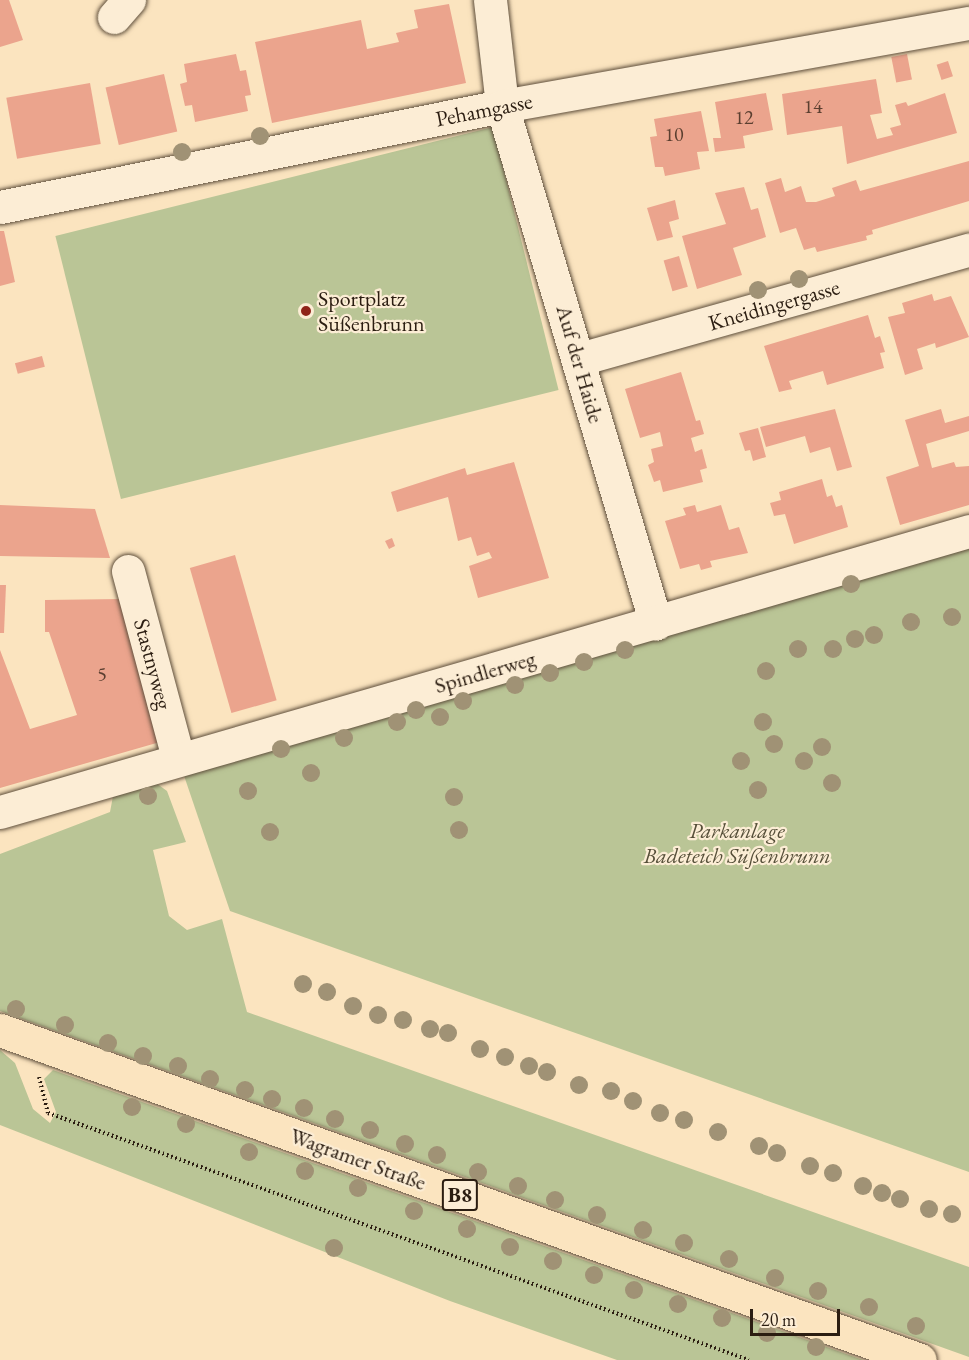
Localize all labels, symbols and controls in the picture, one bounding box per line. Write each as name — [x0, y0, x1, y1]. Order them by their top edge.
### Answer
street label: Pehamgasse — [433, 88, 535, 132]
house number: 14 — [803, 94, 823, 118]
house number: 12 — [734, 105, 754, 129]
house number: 10 — [664, 122, 684, 146]
street label: Kneidingergasse — [705, 274, 843, 336]
place label: Sportplatz Süßenbrunn — [318, 285, 425, 336]
street label: Auf der Haide — [551, 302, 609, 426]
marker: Sportplatz Süßenbrunn — [299, 304, 313, 318]
street label: Stastnyweg — [128, 616, 178, 712]
street label: Spindlerweg — [432, 645, 538, 699]
house number: 5 — [97, 662, 107, 686]
park label: Parkanlage Badeteich Süßenbrunn — [643, 817, 831, 868]
street label: Wagramer Straße — [286, 1122, 430, 1196]
road number: B8 — [440, 1177, 480, 1213]
scale bar — [753, 1297, 843, 1335]
text: 20 m — [761, 1308, 796, 1331]

